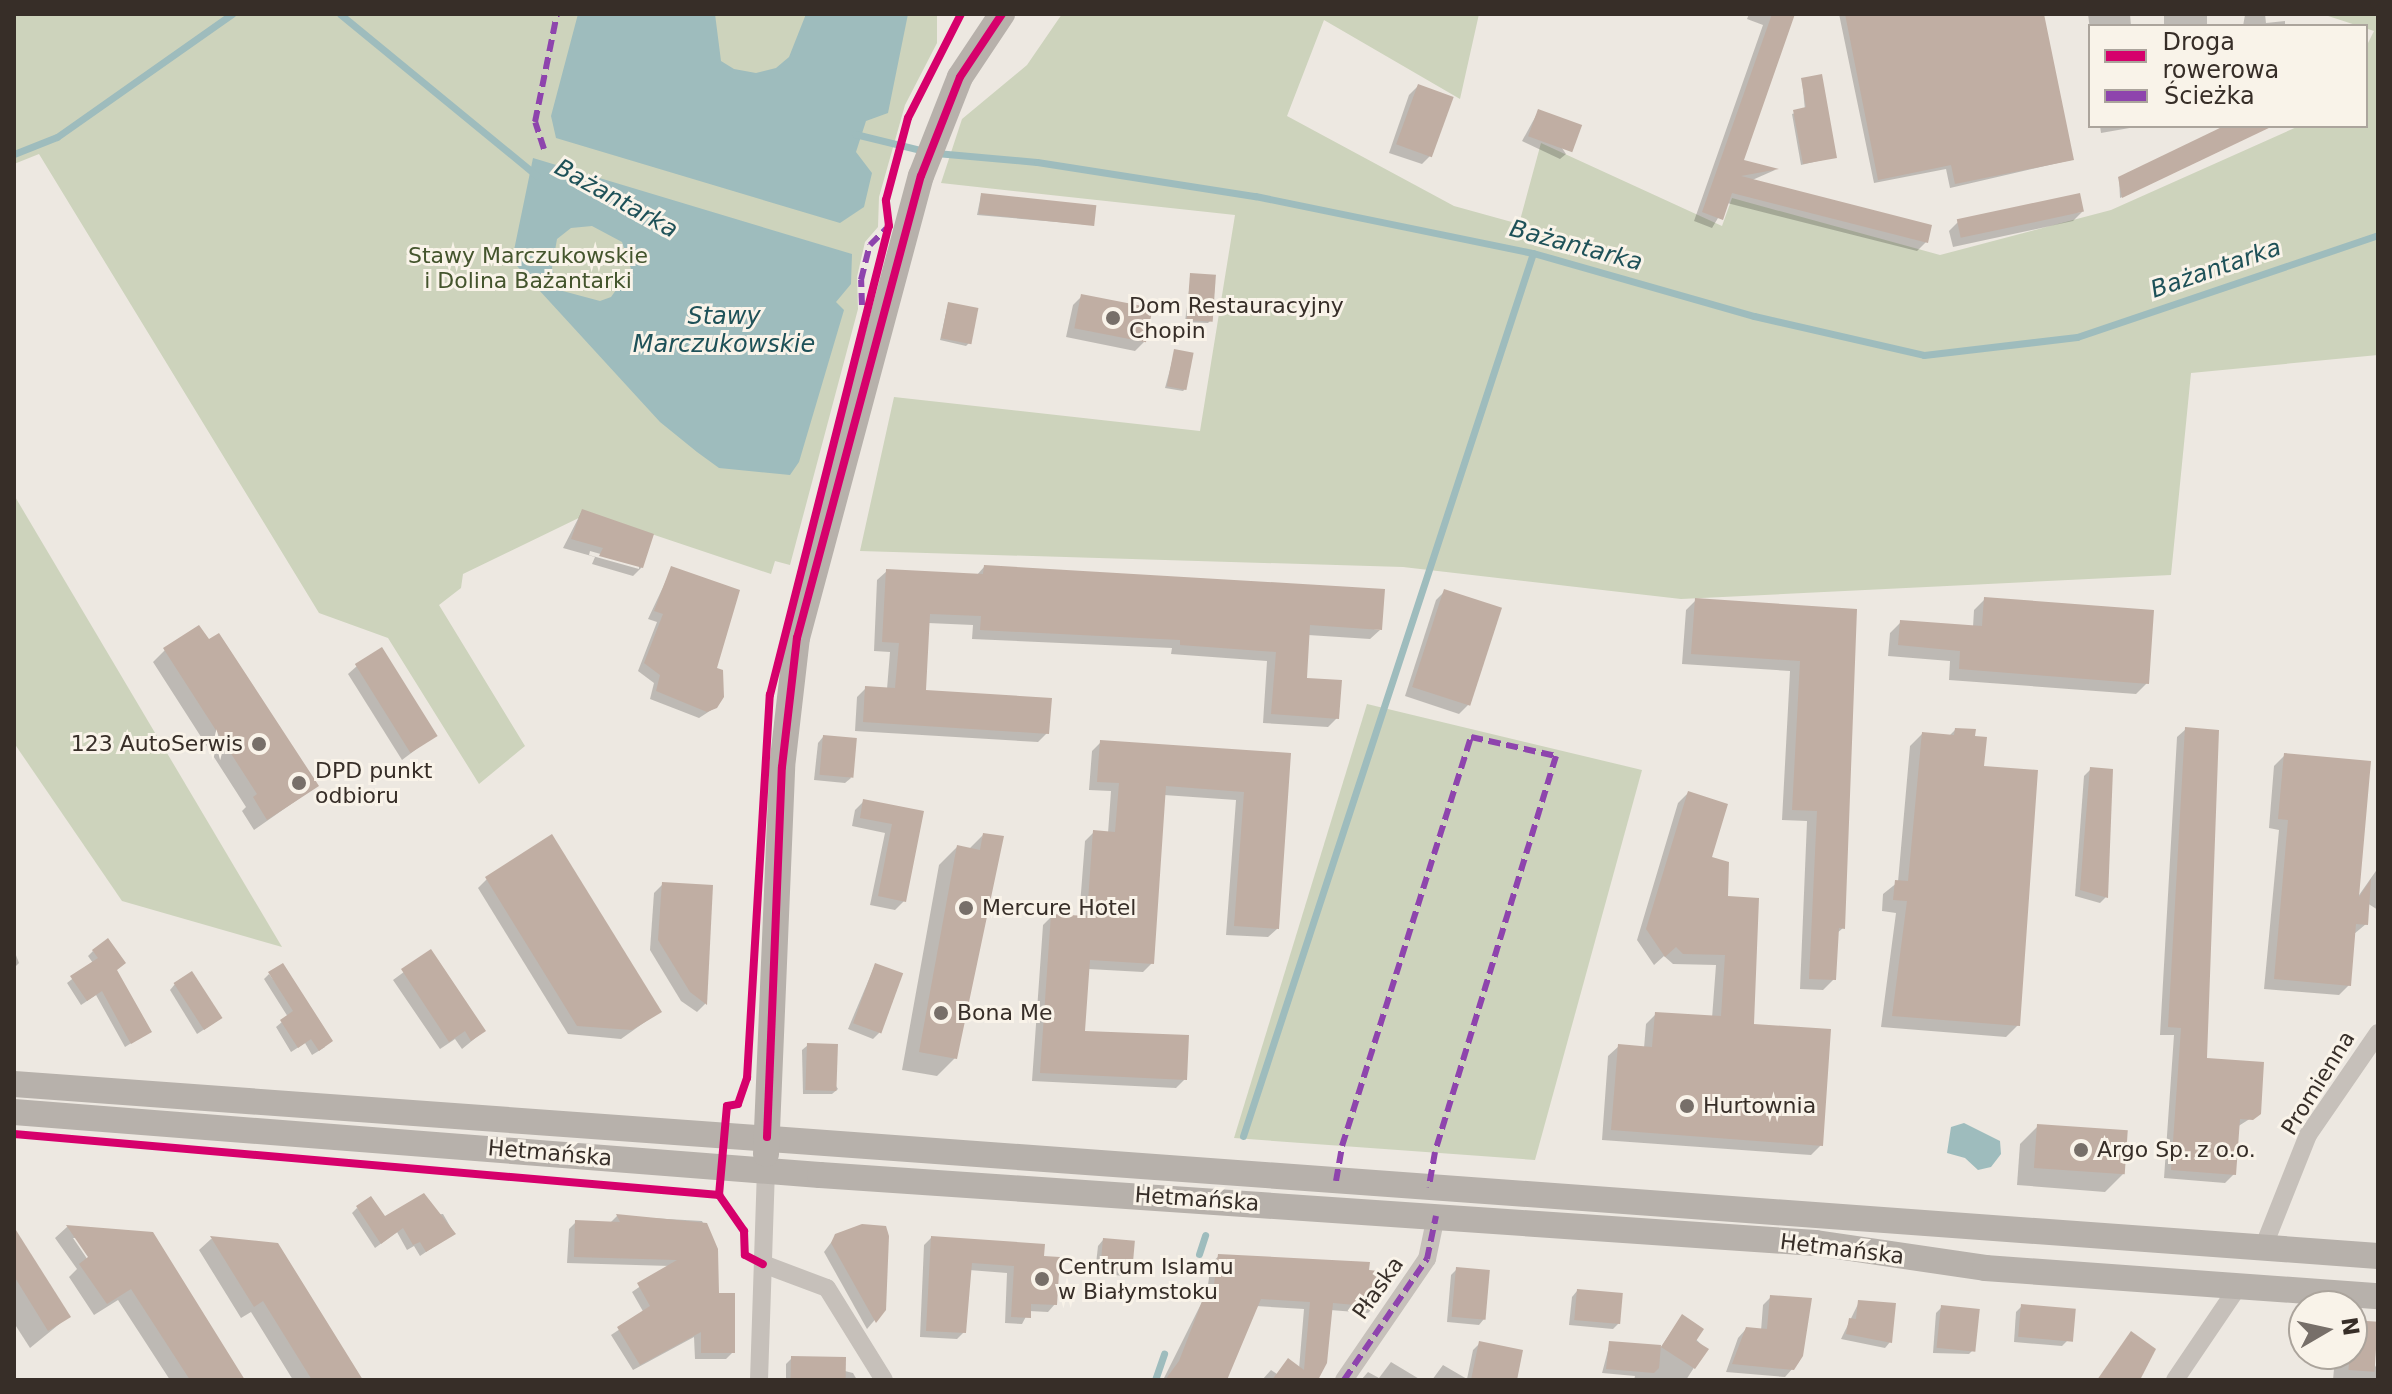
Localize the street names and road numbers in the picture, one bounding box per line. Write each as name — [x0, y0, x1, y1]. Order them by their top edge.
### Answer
street label: Promienna — [2276, 1026, 2360, 1140]
street label: Hetmańska — [487, 1134, 613, 1172]
street label: Hetmańska — [1134, 1181, 1260, 1217]
street label: Hetmańska — [1778, 1228, 1906, 1270]
street label: Płaska — [1347, 1252, 1409, 1324]

